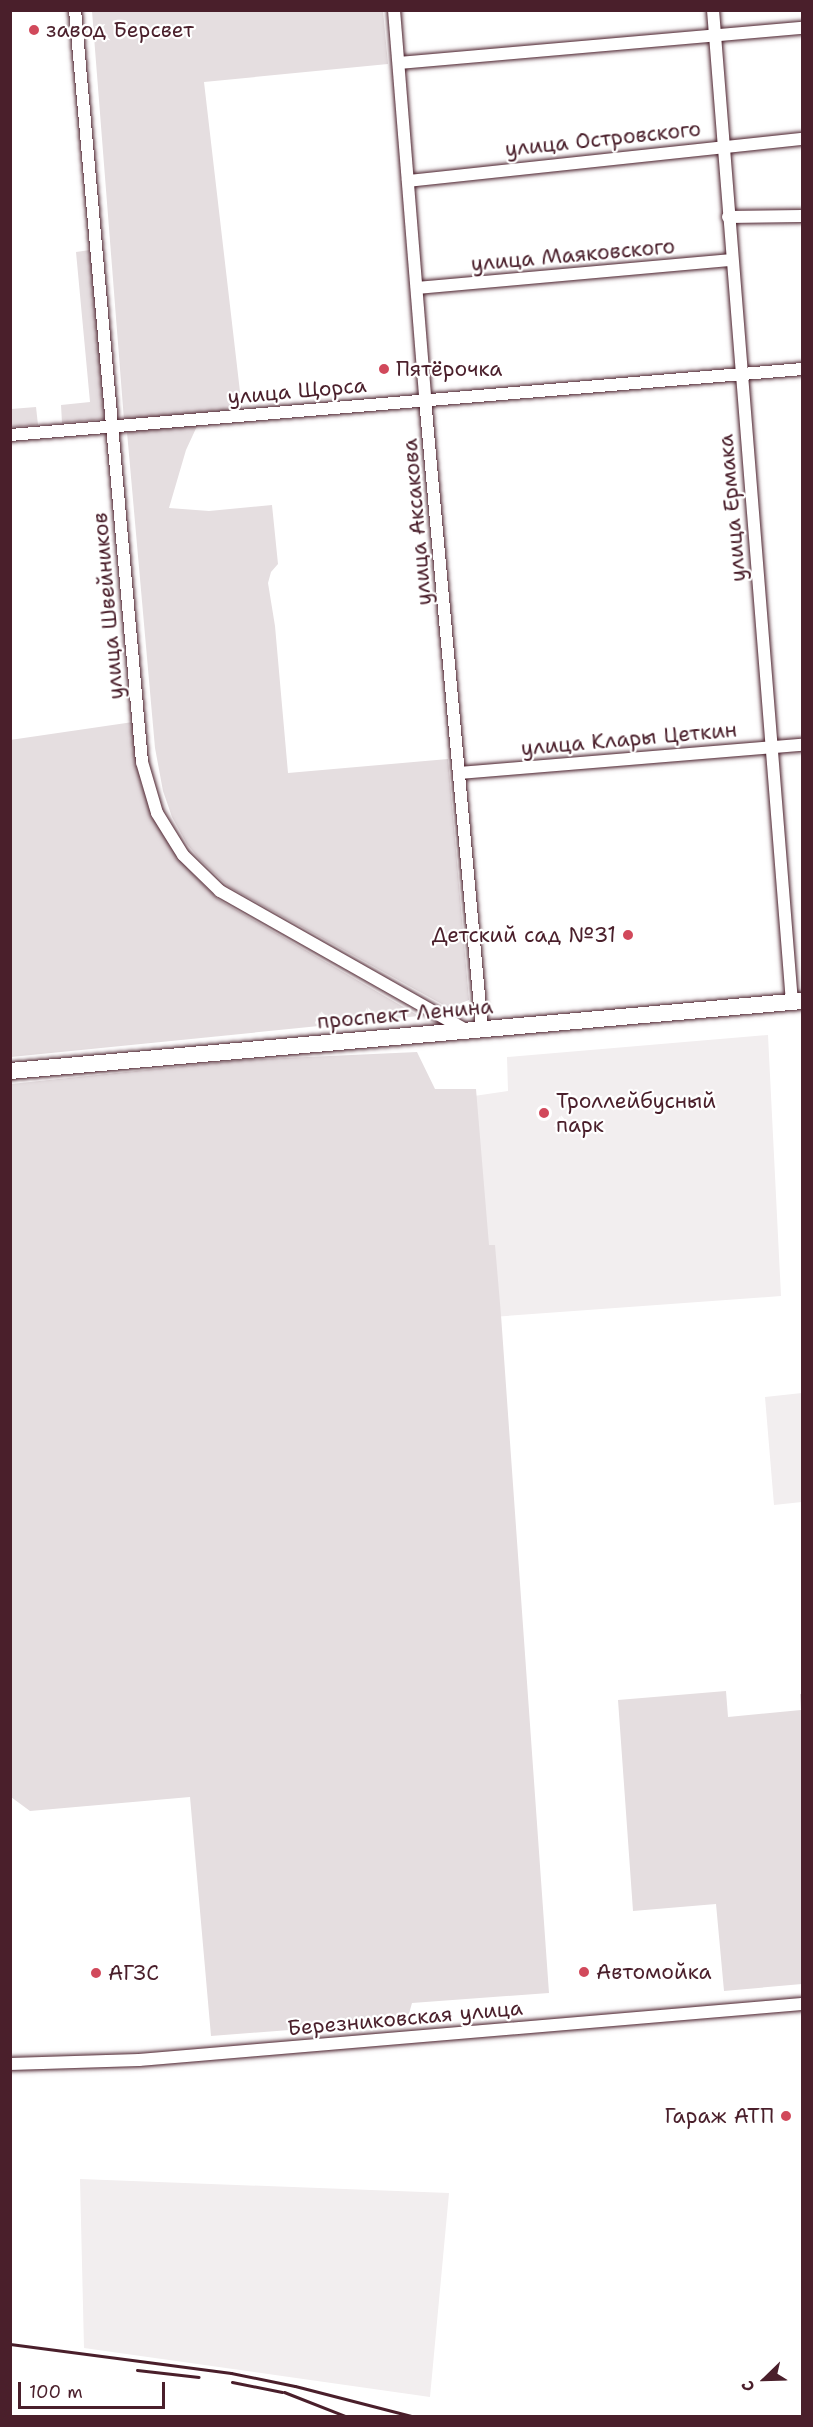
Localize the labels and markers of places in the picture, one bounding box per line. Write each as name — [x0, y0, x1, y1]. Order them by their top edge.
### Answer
place label: завод Берсвет — [46, 17, 194, 43]
marker: завод Берсвет — [27, 23, 41, 37]
place label: Пятёрочка — [396, 356, 502, 382]
marker: Пятёрочка — [377, 362, 391, 376]
place label: Детский сад №31 — [432, 922, 616, 948]
marker: Детский сад №31 — [621, 928, 635, 942]
place label: Троллейбусный парк — [556, 1088, 716, 1138]
marker: Троллейбусный парк — [537, 1106, 551, 1120]
place label: Автомойка — [596, 1959, 712, 1985]
place label: АГЗС — [108, 1960, 159, 1986]
marker: Автомойка — [577, 1965, 591, 1979]
marker: АГЗС — [89, 1966, 103, 1980]
place label: Гараж АТП — [665, 2103, 774, 2129]
marker: Гараж АТП — [779, 2109, 793, 2123]

